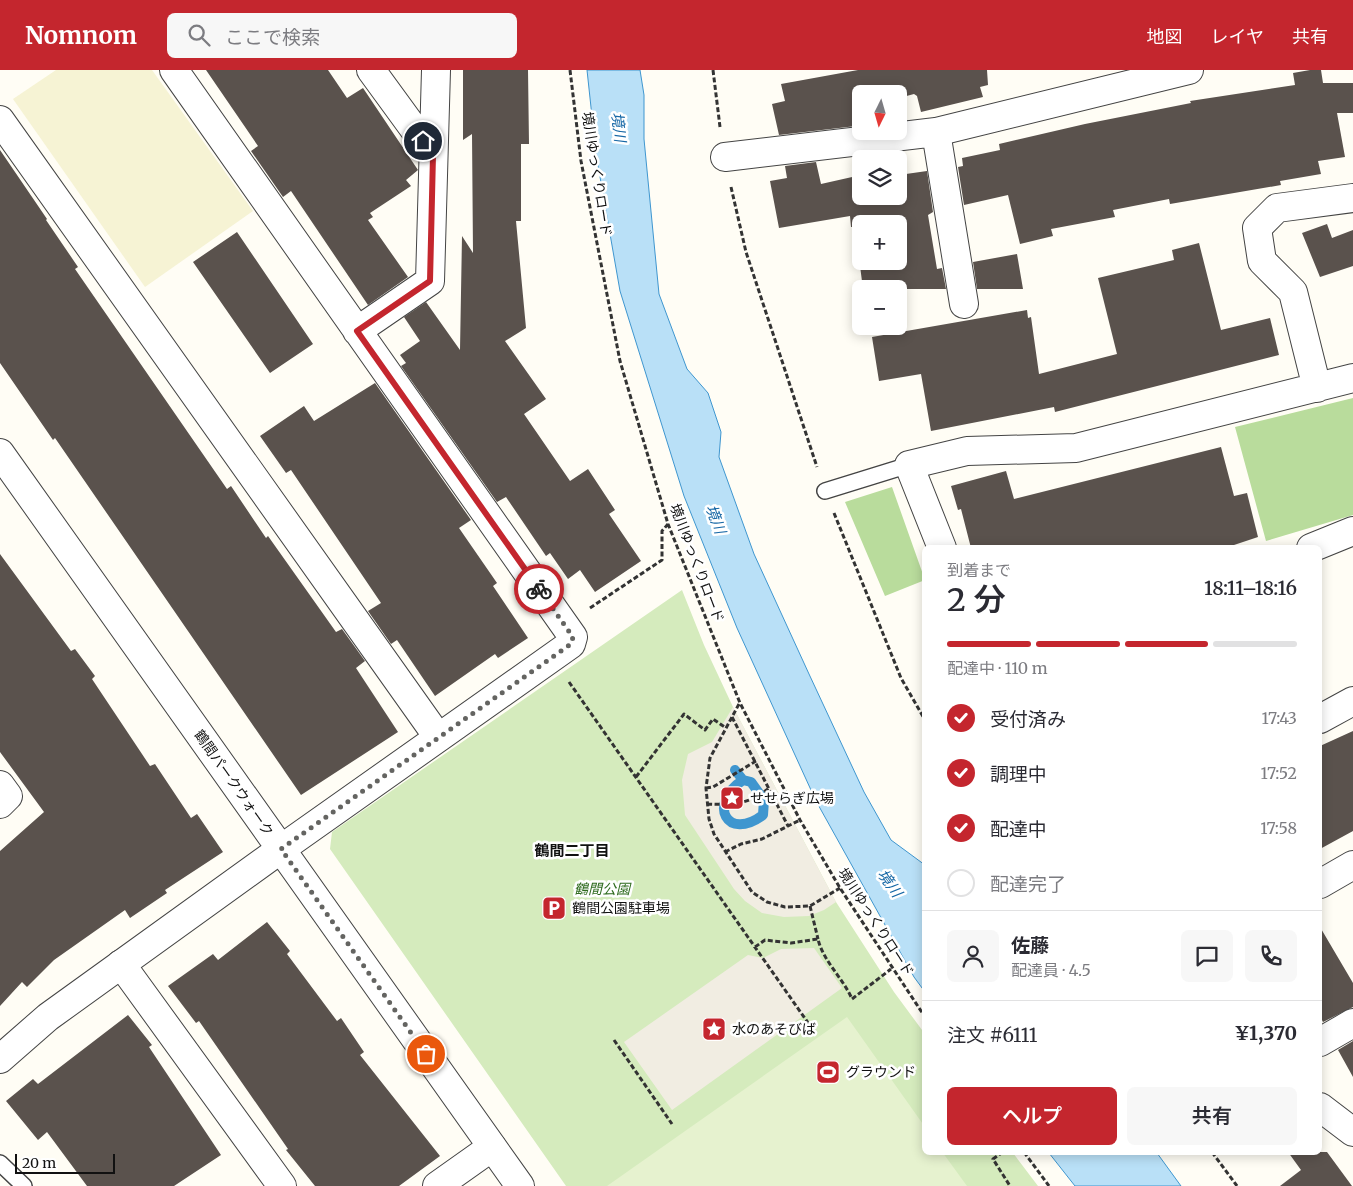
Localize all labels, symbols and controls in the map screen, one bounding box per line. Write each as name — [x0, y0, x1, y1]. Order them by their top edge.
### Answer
search box — [167, 13, 517, 58]
text: Nomnom — [25, 20, 137, 51]
icon: search — [185, 21, 213, 49]
text: ここで検索 — [225, 25, 320, 49]
text: 地図 — [1147, 25, 1183, 48]
text: レイヤ — [1211, 25, 1264, 48]
text: 共有 — [1292, 25, 1328, 48]
north arrow — [852, 85, 908, 140]
map controls — [852, 85, 907, 335]
street label: 境川ゆっくりロード — [578, 110, 616, 238]
water label: 境川 — [608, 111, 631, 145]
pin — [402, 120, 444, 162]
icon: home — [409, 127, 437, 155]
button: layers — [852, 150, 907, 205]
button: + — [852, 215, 907, 270]
button: − — [852, 280, 907, 335]
street label: 境川ゆっくりロード — [666, 501, 728, 625]
water label: 境川 — [702, 502, 731, 538]
text: 到着まで — [947, 560, 1011, 580]
courier — [514, 564, 564, 614]
icon: bike — [525, 575, 553, 603]
text: 18:11–18:16 — [1204, 576, 1297, 600]
text: 2 分 — [947, 580, 1006, 620]
text: 配達中 · 110 m — [947, 658, 1048, 678]
icon: check — [947, 704, 975, 732]
text: 受付済み — [990, 707, 1066, 731]
text: 17:43 — [1262, 708, 1297, 728]
street label: 鶴間パークウォーク — [190, 726, 278, 840]
icon: check — [947, 759, 975, 787]
text: 調理中 — [990, 762, 1047, 786]
text: 17:52 — [1261, 763, 1297, 783]
place icon: せせらぎ広場 — [719, 785, 745, 811]
place label: せせらぎ広場 — [750, 789, 834, 807]
icon: check — [947, 814, 975, 842]
text: 配達中 — [990, 817, 1047, 841]
text: 17:58 — [1260, 818, 1297, 838]
district label: 鶴間二丁目 — [534, 841, 610, 860]
street label: 境川ゆっくりロード — [834, 864, 918, 980]
water label: 境川 — [873, 865, 908, 902]
text: 配達完了 — [990, 872, 1066, 896]
park label: 鶴間公園 — [574, 880, 632, 898]
parking icon: 鶴間公園駐車場 — [541, 895, 567, 921]
place label: 鶴間公園駐車場 — [572, 899, 670, 917]
button: person — [947, 930, 999, 982]
button: chat — [1181, 930, 1233, 982]
button: phone — [1245, 930, 1297, 982]
text: 佐藤 — [1011, 933, 1049, 957]
text: 配達員 · 4.5 — [1011, 960, 1091, 980]
place icon: 水のあそびば — [701, 1016, 727, 1042]
place label: 水のあそびば — [732, 1020, 816, 1038]
text: ¥1,370 — [1235, 1021, 1297, 1045]
text: 注文 #6111 — [947, 1023, 1037, 1047]
pin — [405, 1033, 447, 1075]
icon: bag — [412, 1040, 440, 1068]
sports icon: グラウンド — [815, 1059, 841, 1085]
place label: グラウンド — [846, 1063, 916, 1081]
button: ヘルプ — [947, 1087, 1117, 1145]
button: 共有 — [1127, 1087, 1297, 1145]
scale bar — [15, 1151, 115, 1174]
text: 20 m — [22, 1154, 56, 1172]

